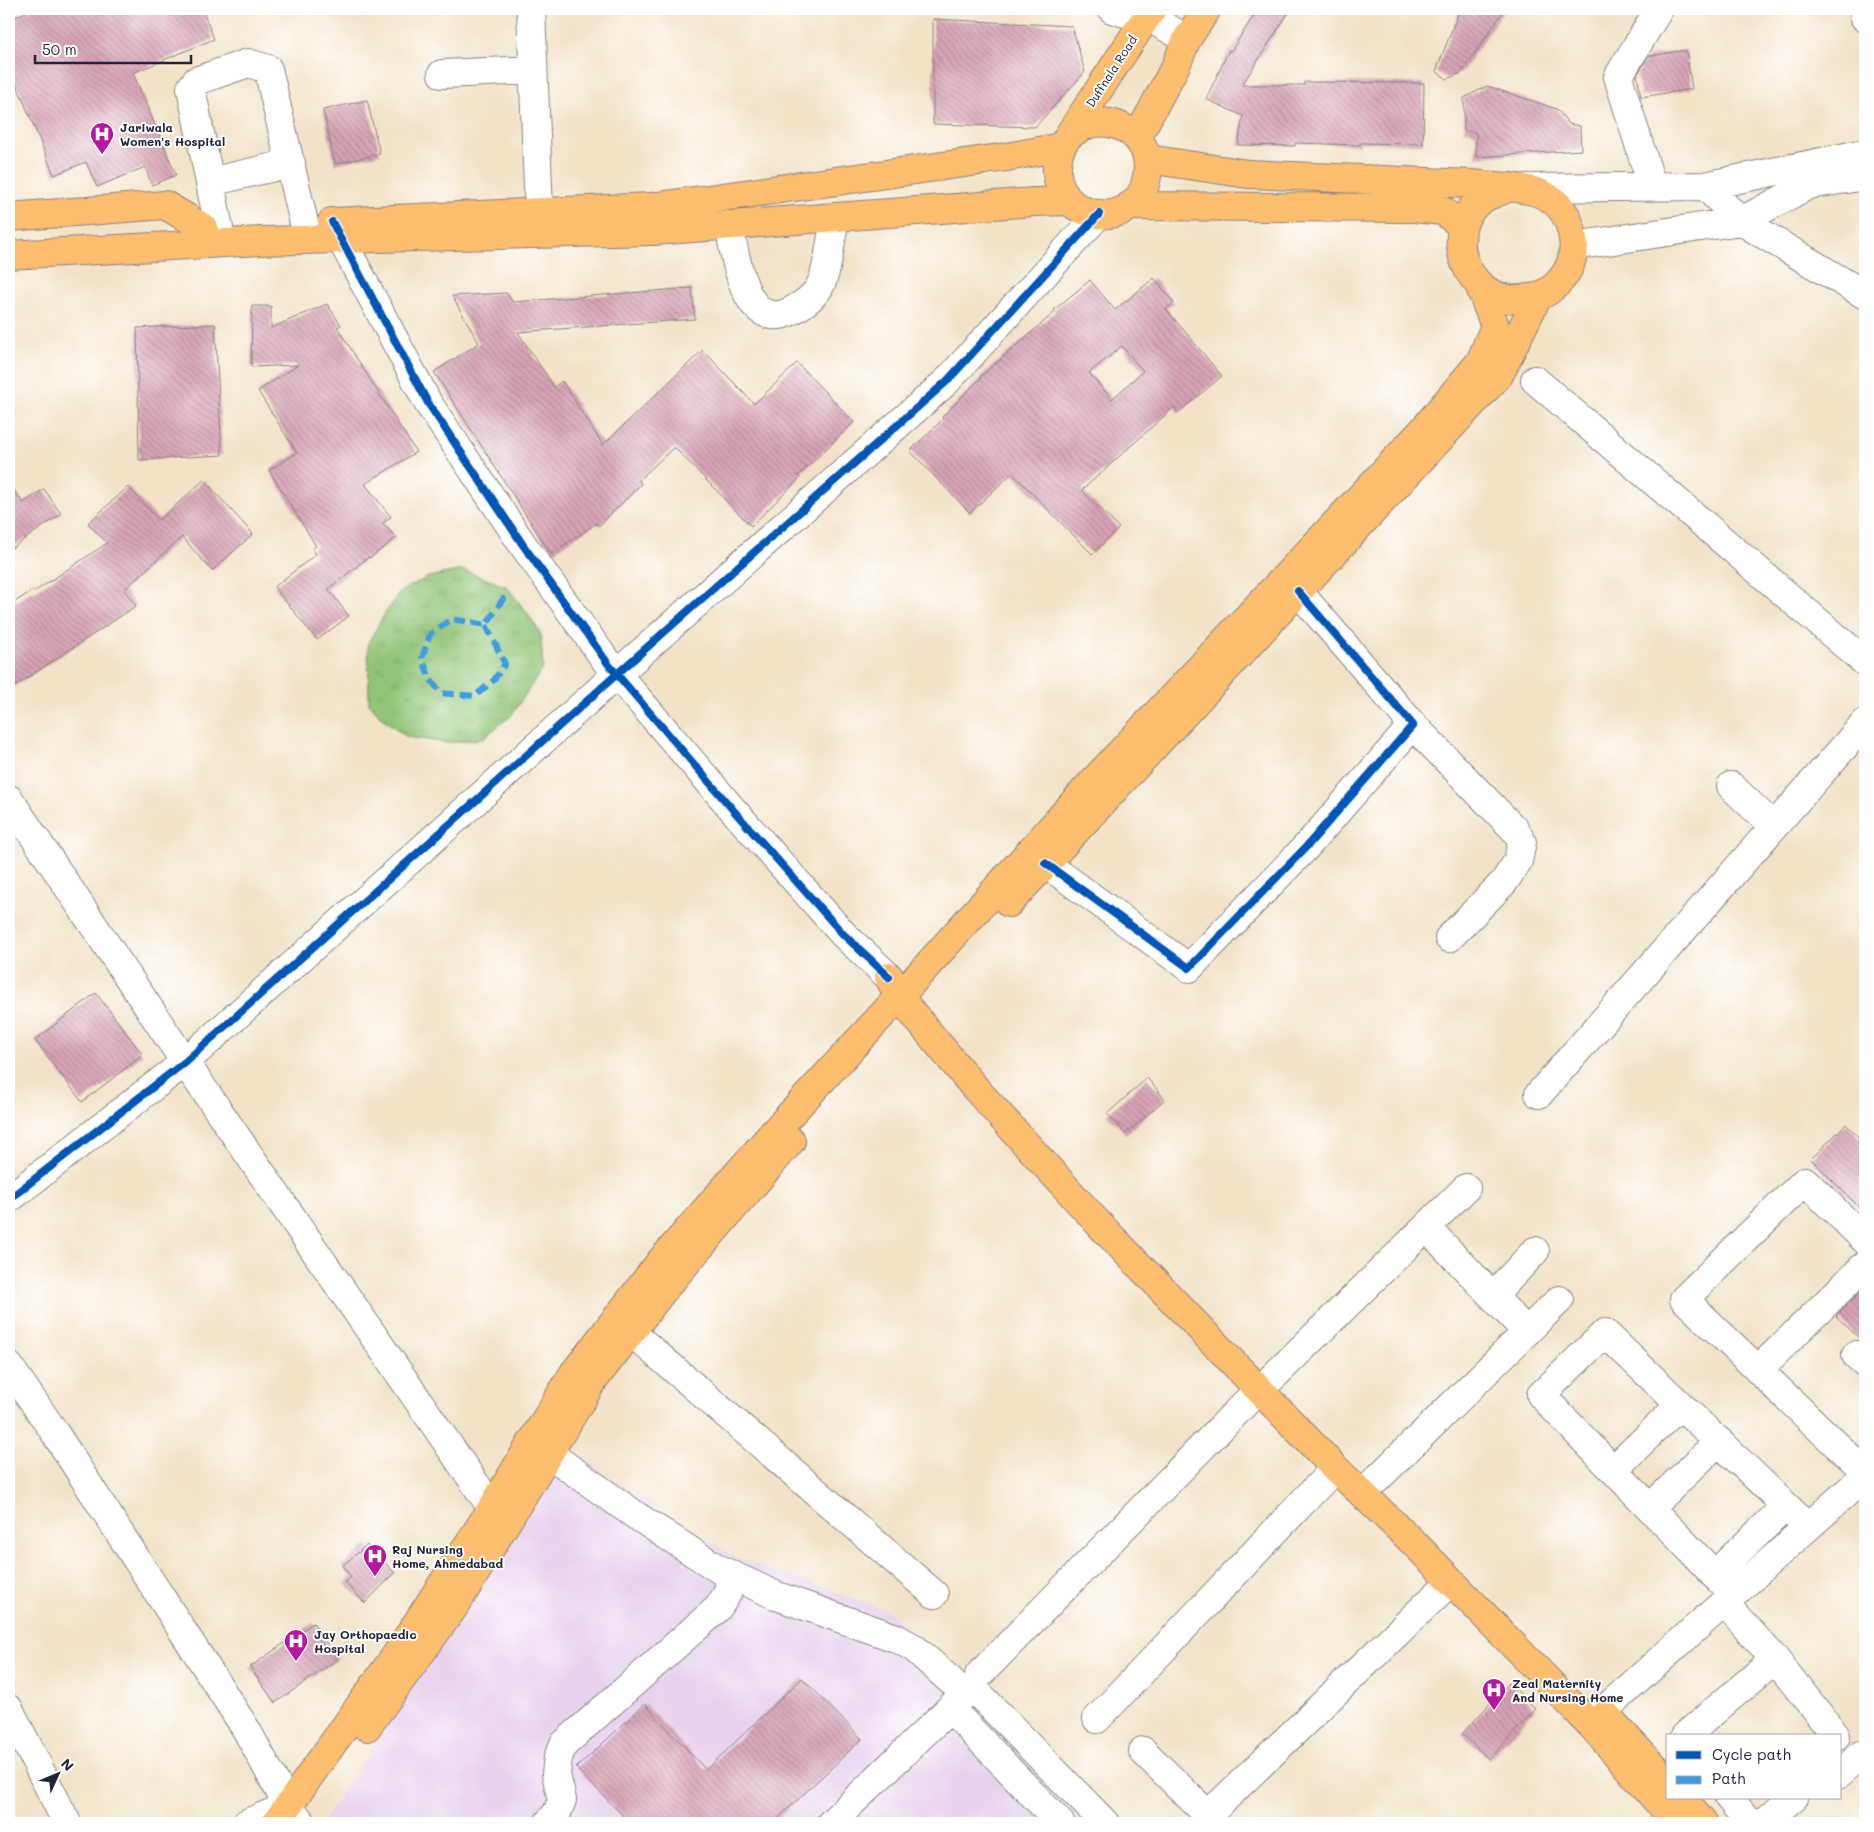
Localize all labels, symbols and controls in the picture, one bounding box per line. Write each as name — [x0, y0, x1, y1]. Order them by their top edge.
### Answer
scale bar — [35, 32, 191, 64]
street label: Duffnala Road — [1082, 32, 1140, 110]
text: 50 m — [42, 39, 77, 59]
place label: Jariwala Women's Hospital — [120, 119, 225, 149]
hospital icon: Jariwala Women's Hospital — [89, 121, 115, 155]
place label: Raj Nursing Home, Ahmedabad — [392, 1541, 504, 1571]
hospital icon: Raj Nursing Home, Ahmedabad — [362, 1543, 388, 1577]
place label: Jay Orthopaedic Hospital — [314, 1626, 417, 1656]
hospital icon: Jay Orthopaedic Hospital — [283, 1628, 309, 1662]
place label: Zeal Maternity And Nursing Home — [1512, 1675, 1624, 1705]
hospital icon: Zeal Maternity And Nursing Home — [1481, 1677, 1507, 1711]
legend — [1666, 1734, 1842, 1800]
text: Cycle path — [1712, 1744, 1791, 1764]
north arrow — [32, 1750, 82, 1800]
text: N — [57, 1754, 78, 1775]
text: Path — [1712, 1768, 1746, 1788]

